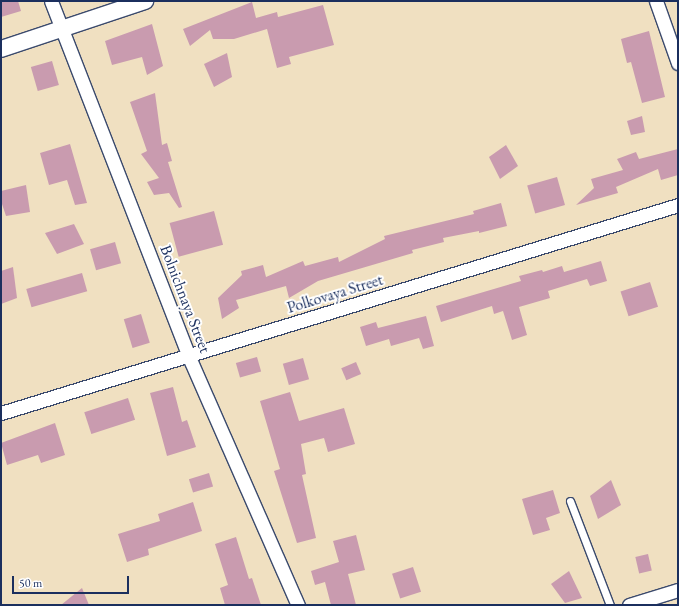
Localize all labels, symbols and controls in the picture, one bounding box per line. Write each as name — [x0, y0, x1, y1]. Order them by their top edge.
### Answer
street label: Bolnichnaya Street — [156, 242, 214, 356]
street label: Polkovaya Street — [285, 270, 385, 318]
scale bar — [14, 568, 131, 594]
text: 50 m — [19, 575, 42, 591]

